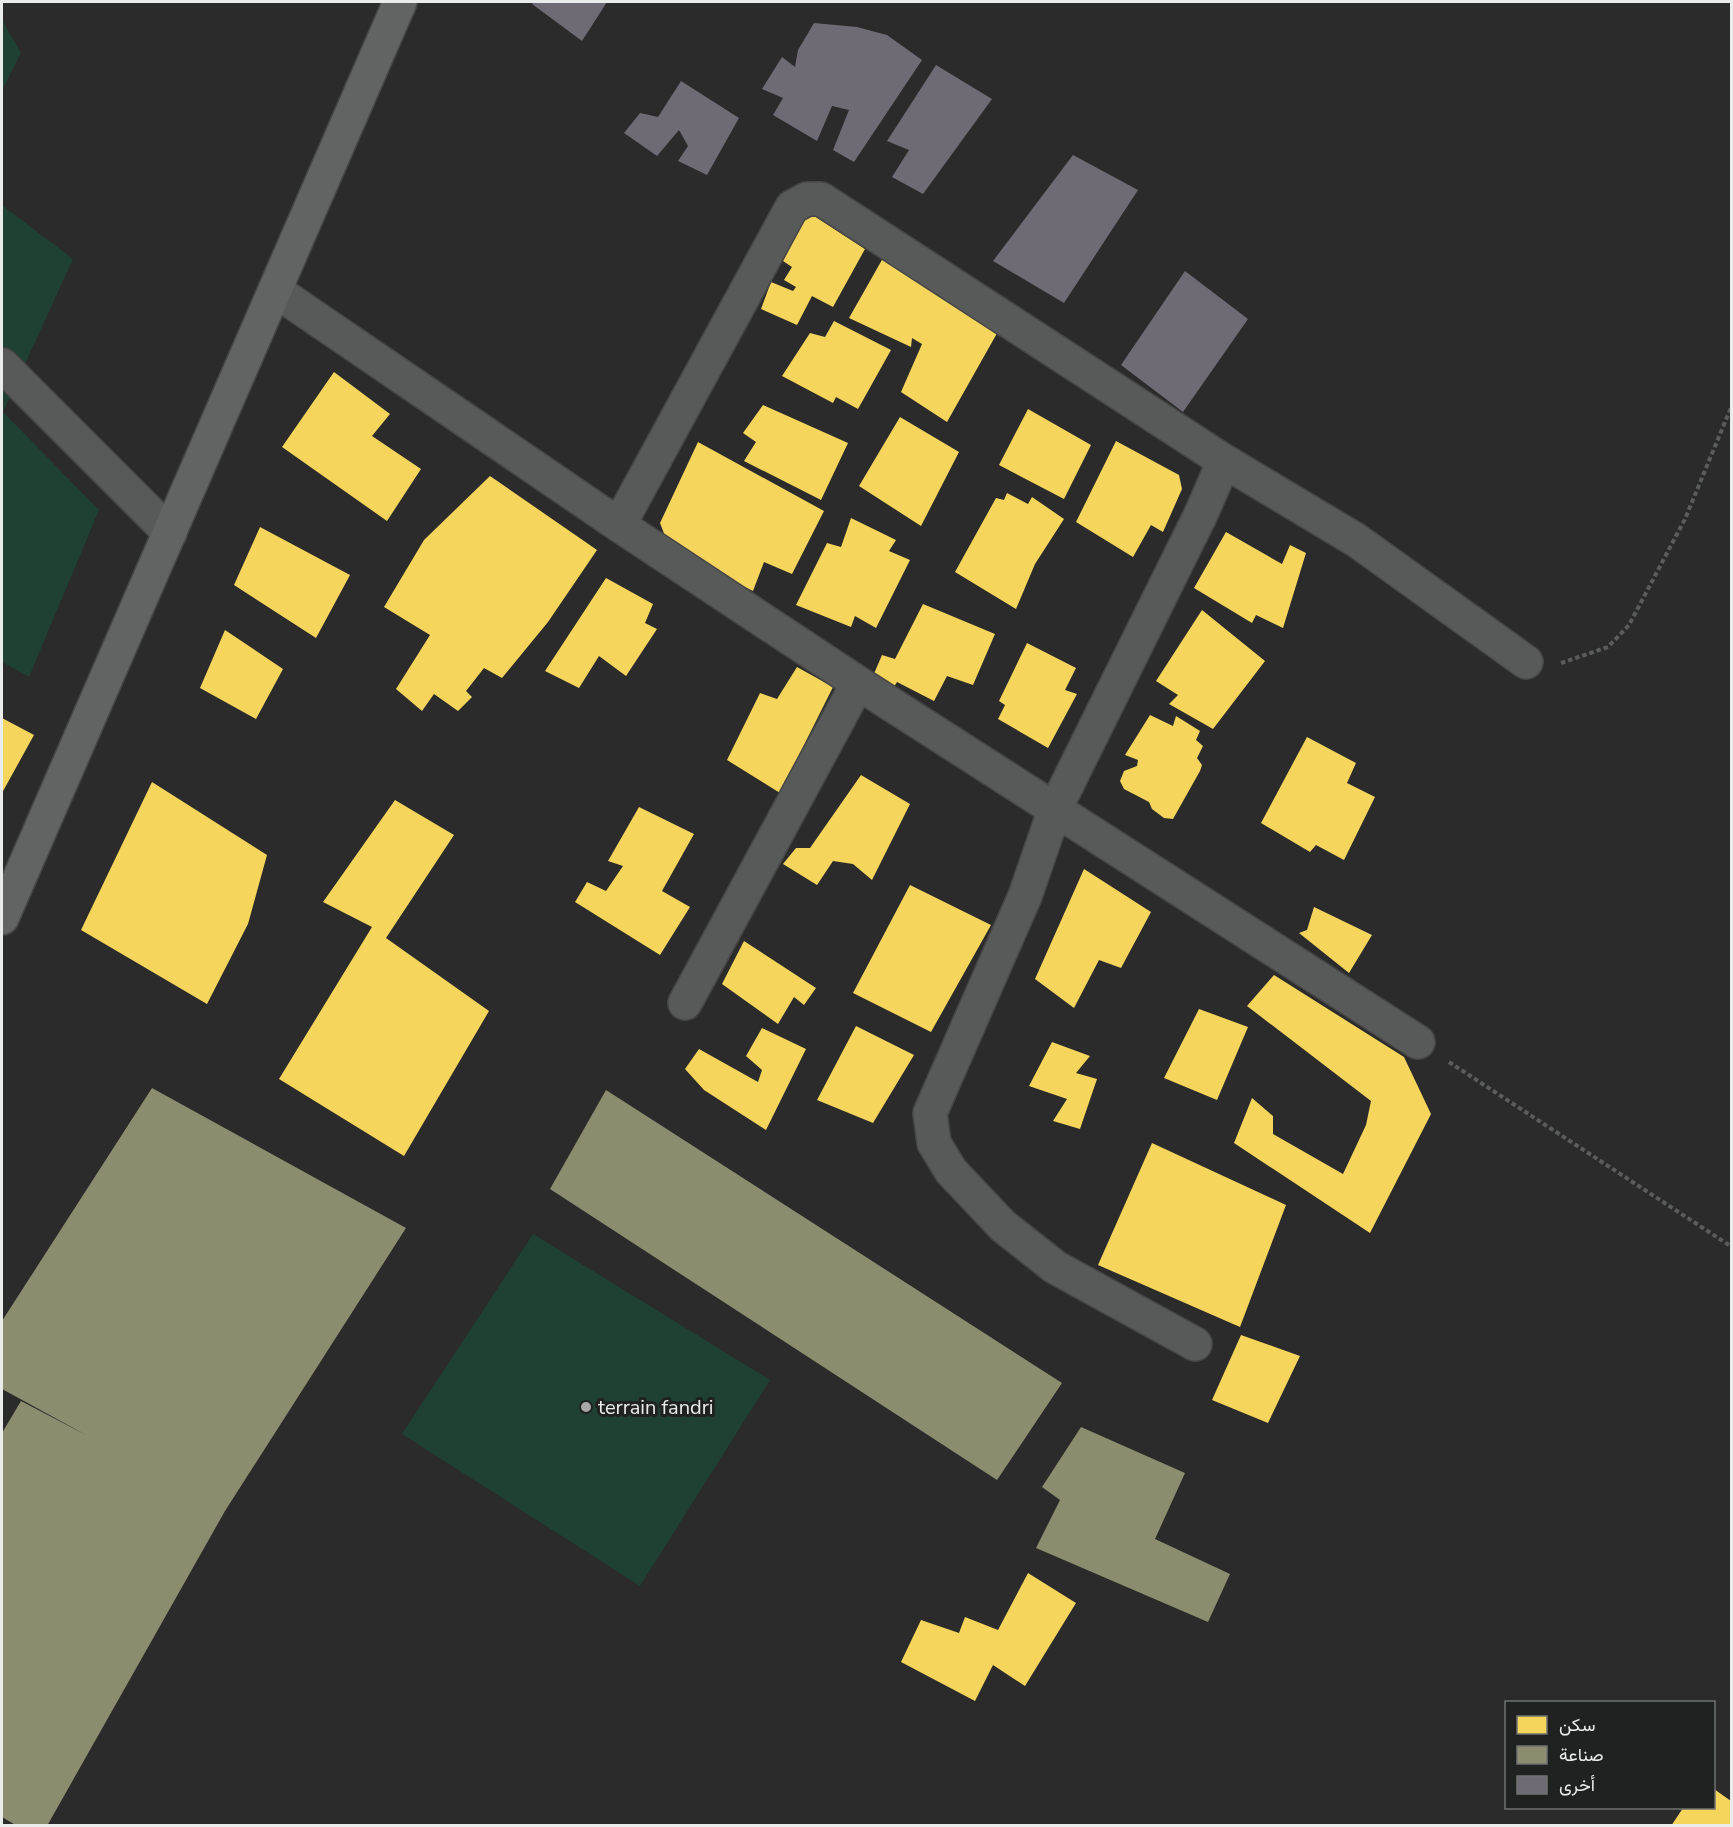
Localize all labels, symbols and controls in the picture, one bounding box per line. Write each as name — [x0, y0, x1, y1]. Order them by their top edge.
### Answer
place label: terrain fandri — [598, 1394, 713, 1421]
marker: terrain fandri — [579, 1400, 593, 1414]
legend — [1505, 1701, 1715, 1809]
text: سكن — [1559, 1713, 1595, 1737]
text: صناعة — [1559, 1743, 1604, 1767]
text: أخرى — [1559, 1773, 1595, 1797]

